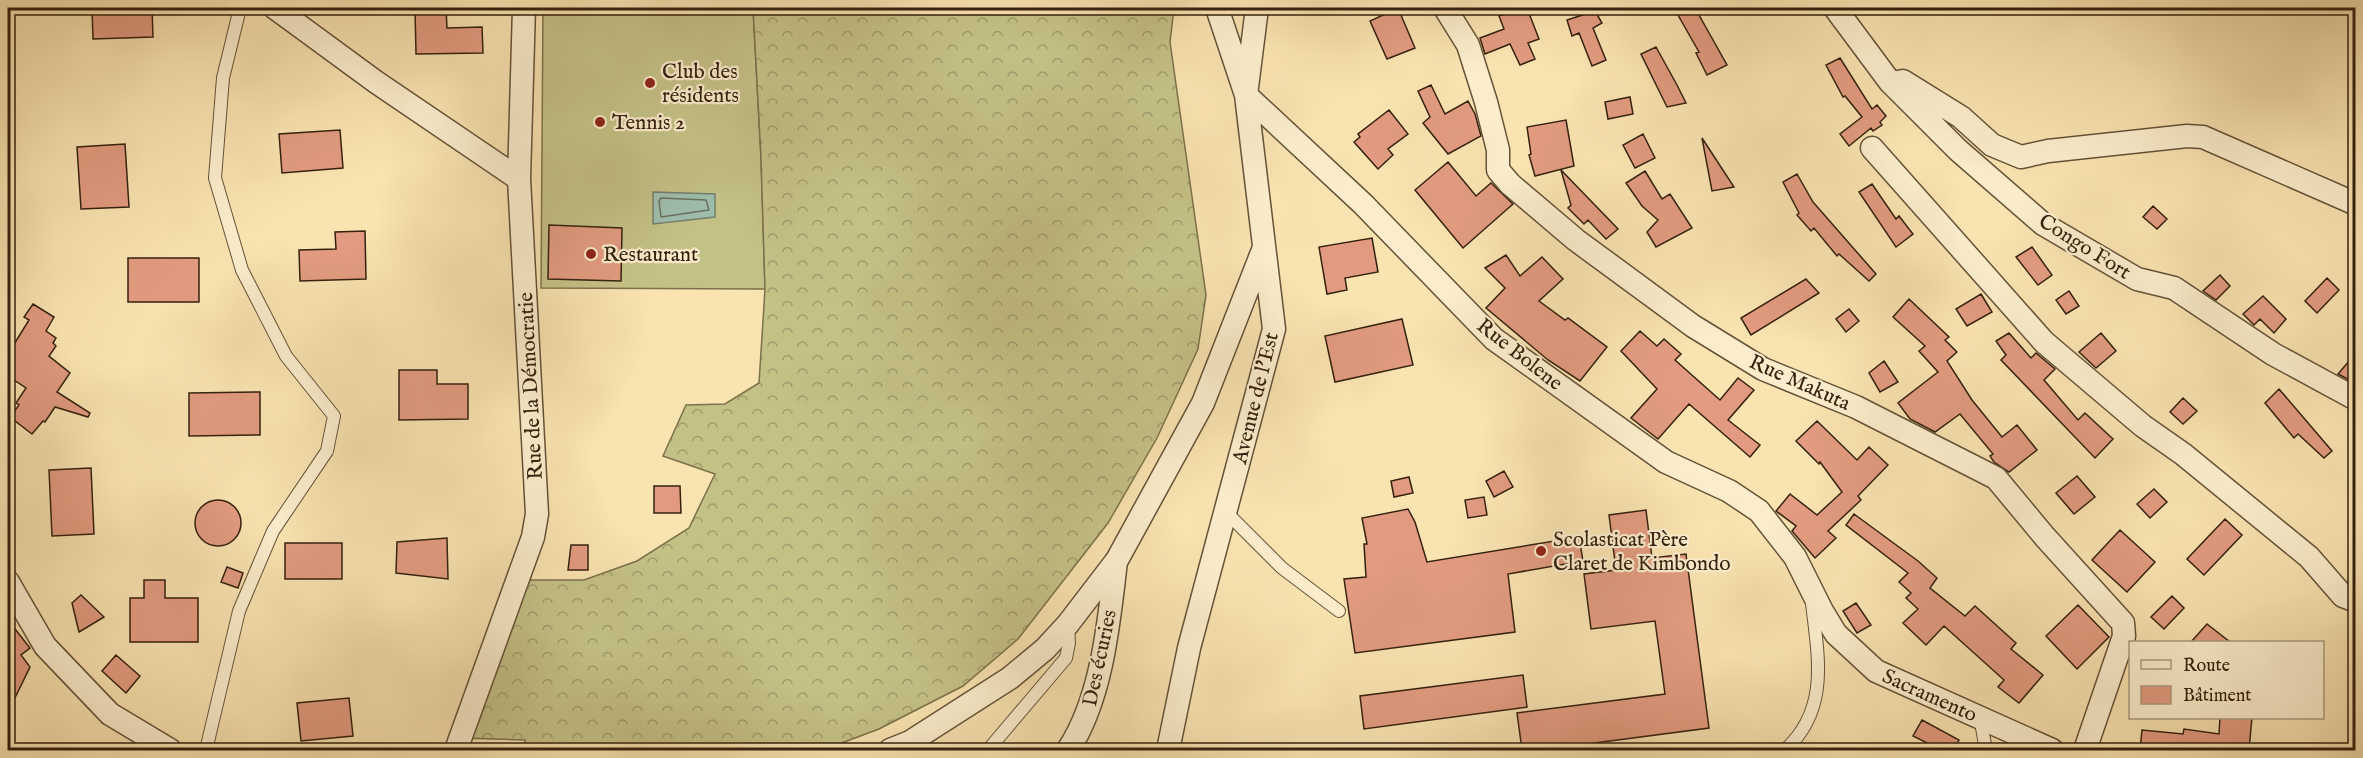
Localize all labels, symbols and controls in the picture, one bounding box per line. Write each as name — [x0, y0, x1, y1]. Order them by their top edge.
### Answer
place label: Club des résidents — [662, 59, 739, 110]
marker: Club des résidents — [643, 76, 657, 90]
place label: Tennis 2 — [612, 110, 685, 137]
marker: Tennis 2 — [593, 115, 607, 129]
street label: Congo Fort — [2033, 208, 2135, 286]
place label: Restaurant — [603, 242, 698, 269]
marker: Restaurant — [584, 247, 598, 261]
street label: Rue de la Démocratie — [513, 291, 550, 480]
street label: Rue Bolene — [1470, 313, 1568, 398]
street label: Avenue de l'Est — [1227, 330, 1286, 468]
street label: Rue Makuta — [1744, 349, 1855, 418]
place label: Scolasticat Père Claret de Kimbondo — [1553, 527, 1731, 578]
marker: Scolasticat Père Claret de Kimbondo — [1534, 544, 1548, 558]
street label: Des écuries — [1077, 607, 1124, 709]
legend — [2129, 641, 2324, 719]
text: Route — [2183, 655, 2230, 678]
street label: Sacramento — [1878, 663, 1981, 729]
text: Bâtiment — [2183, 685, 2252, 708]

